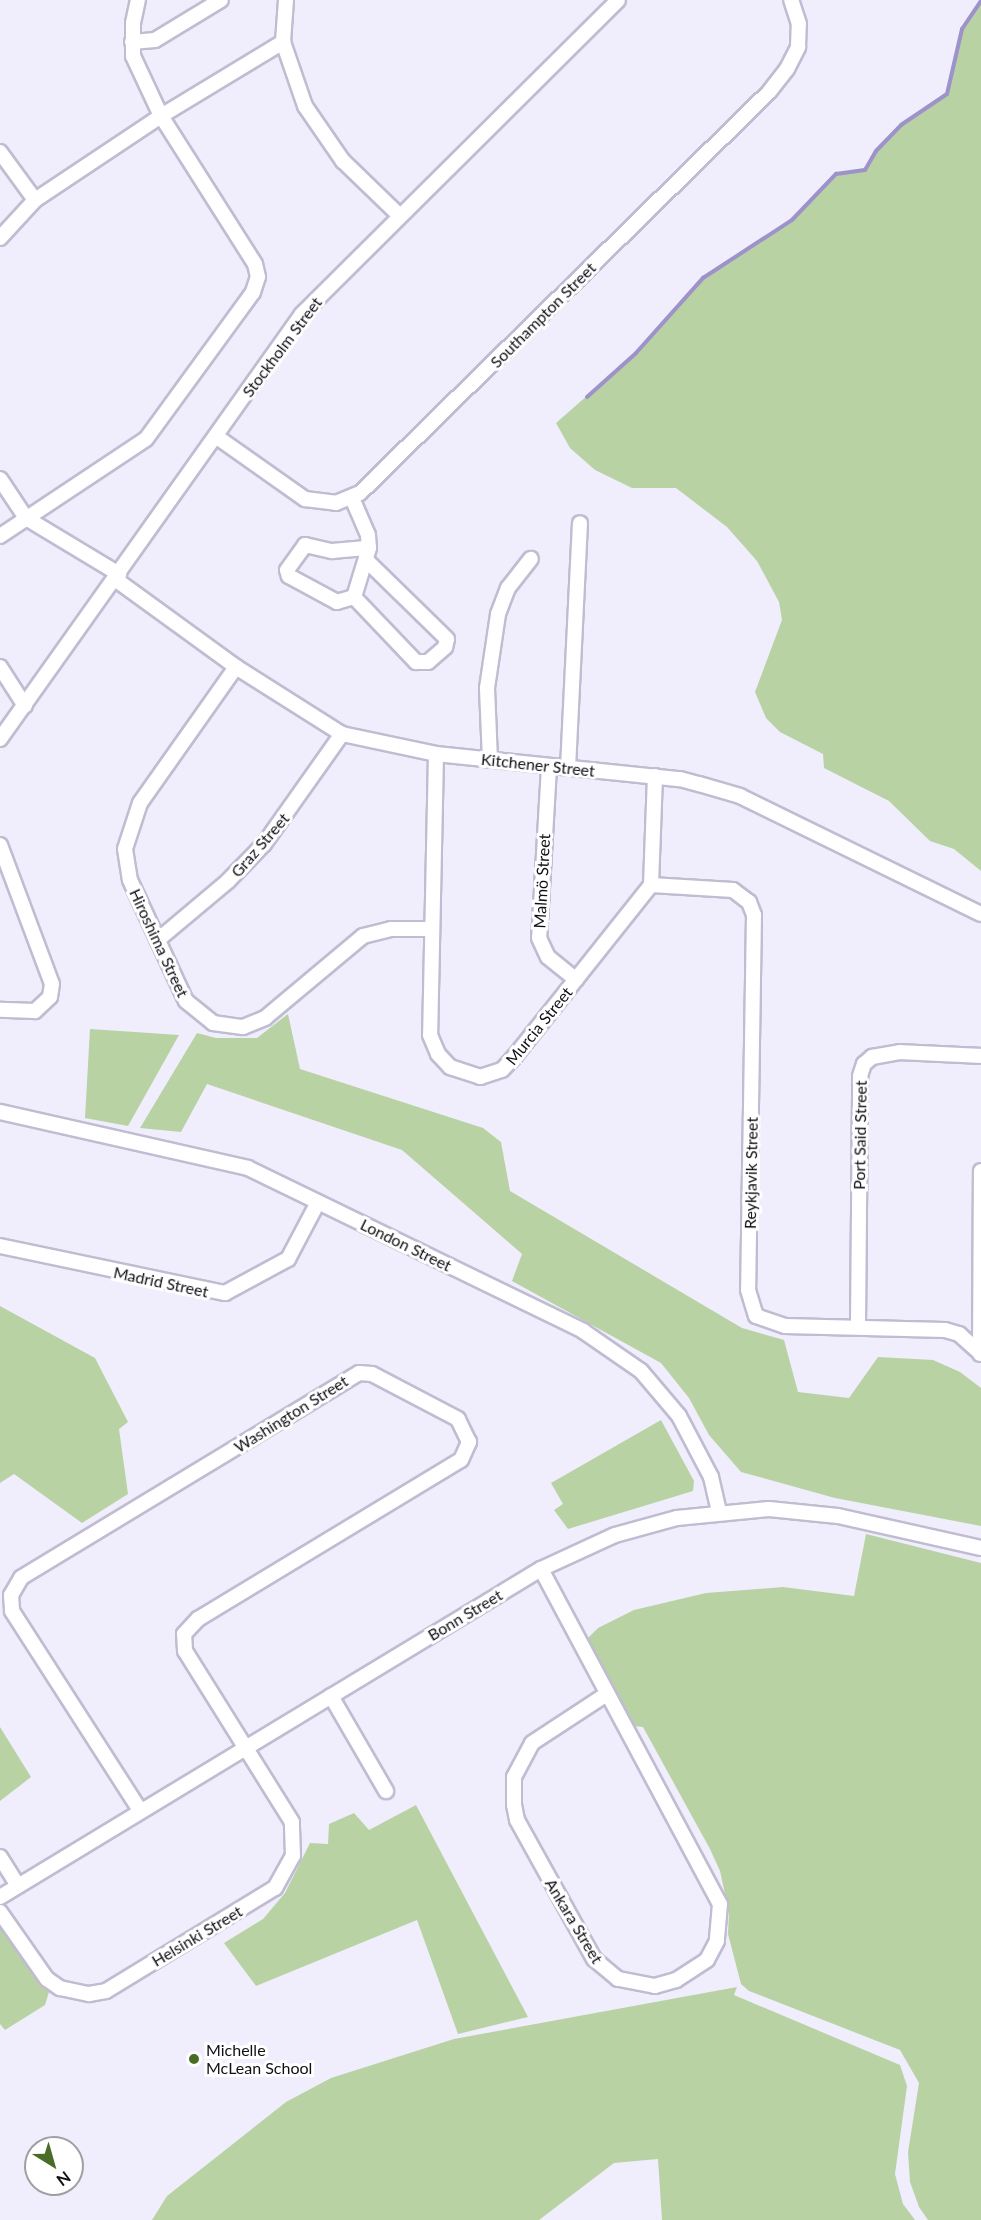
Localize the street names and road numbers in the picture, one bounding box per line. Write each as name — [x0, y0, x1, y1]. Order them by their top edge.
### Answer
street label: Southampton Street — [486, 258, 600, 372]
street label: Stockholm Street — [238, 293, 326, 401]
street label: Kitchener Street — [480, 749, 596, 781]
street label: Graz Street — [227, 809, 293, 881]
street label: Malmö Street — [530, 833, 554, 929]
street label: Hiroshima Street — [125, 886, 193, 1000]
street label: Murcia Street — [502, 983, 576, 1069]
street label: Port Said Street — [849, 1080, 871, 1190]
street label: Reykjavik Street — [740, 1117, 762, 1229]
street label: London Street — [357, 1215, 455, 1275]
street label: Madrid Street — [112, 1263, 210, 1301]
street label: Washington Street — [231, 1371, 351, 1457]
street label: Bonn Street — [424, 1585, 506, 1645]
street label: Ankara Street — [541, 1875, 607, 1967]
street label: Helsinki Street — [148, 1901, 246, 1971]

